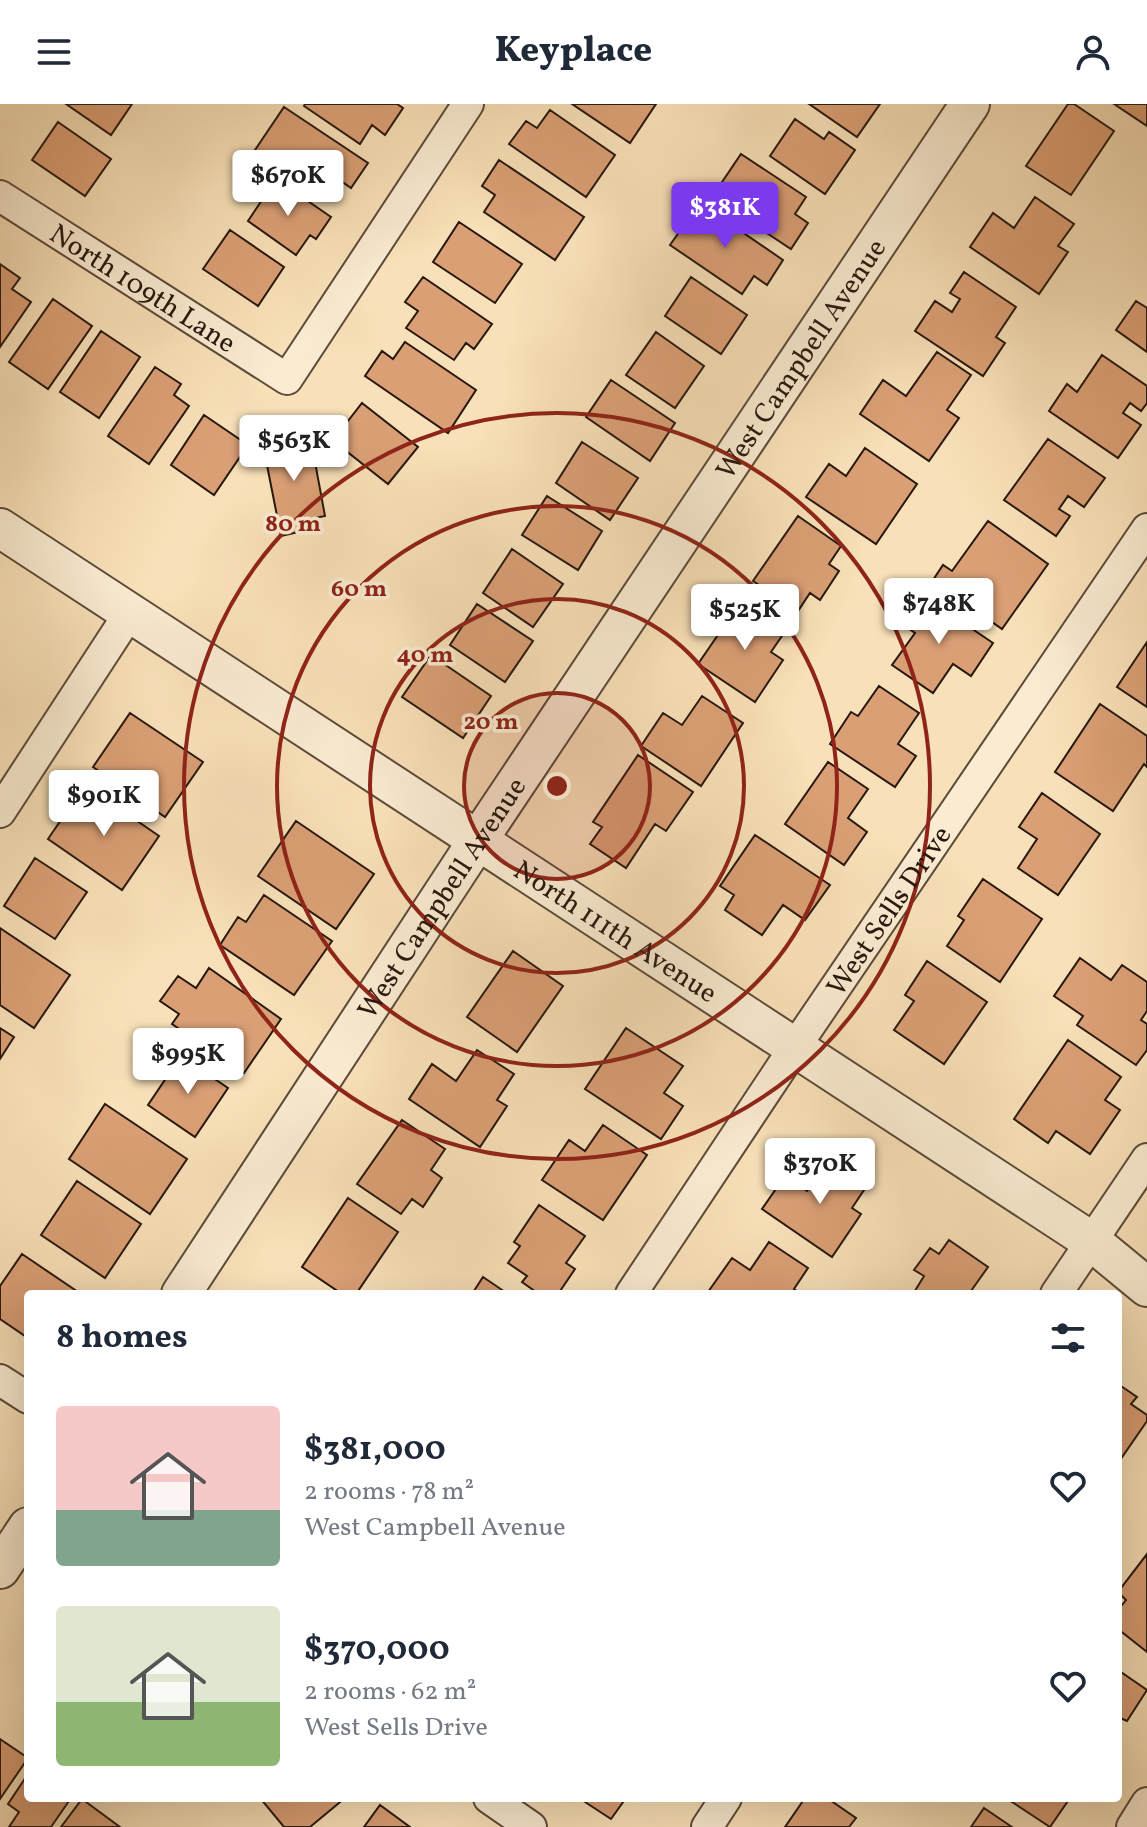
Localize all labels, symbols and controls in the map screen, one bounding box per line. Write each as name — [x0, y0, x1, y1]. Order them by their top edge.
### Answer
text: Keyplace — [495, 27, 652, 77]
icon: menu — [32, 30, 76, 74]
icon: person — [1071, 30, 1115, 74]
pin: $670K — [232, 150, 344, 218]
text: $670K — [250, 158, 326, 194]
pin: $381K — [669, 182, 781, 250]
text: $381K — [689, 190, 761, 226]
street label: North 109th Lane — [41, 216, 243, 363]
street label: West Campbell Avenue — [708, 232, 897, 488]
pin: $563K — [238, 415, 350, 483]
text: $563K — [257, 423, 331, 459]
text: 80 m — [265, 508, 321, 542]
text: 60 m — [331, 573, 387, 607]
pin: $748K — [883, 578, 995, 646]
pin: $525K — [689, 584, 801, 652]
text: $748K — [902, 586, 976, 622]
text: $525K — [709, 592, 781, 628]
text: 40 m — [397, 639, 453, 673]
text: 20 m — [463, 706, 519, 740]
pin: $901K — [48, 770, 160, 838]
street label: West Campbell Avenue — [349, 770, 537, 1027]
centre of rings — [543, 772, 571, 800]
text: $901K — [67, 778, 141, 814]
street label: West Sells Drive — [818, 819, 962, 1004]
street label: North 111th Avenue — [505, 852, 724, 1014]
pin: $995K — [132, 1028, 244, 1096]
text: $995K — [151, 1036, 225, 1072]
pin: $370K — [764, 1138, 876, 1206]
text: $370K — [783, 1146, 857, 1182]
text: 8 homes — [56, 1315, 188, 1362]
icon: filters — [1046, 1316, 1090, 1360]
text: $381,000 — [304, 1427, 446, 1474]
icon: home — [120, 1438, 216, 1534]
icon: heart — [1046, 1464, 1090, 1508]
text: 2 rooms · 78 m² — [304, 1474, 474, 1510]
text: West Campbell Avenue — [304, 1510, 566, 1546]
text: $370,000 — [304, 1627, 450, 1674]
icon: home — [120, 1638, 216, 1734]
icon: heart — [1046, 1664, 1090, 1708]
text: 2 rooms · 62 m² — [304, 1674, 476, 1710]
text: West Sells Drive — [304, 1710, 488, 1746]

